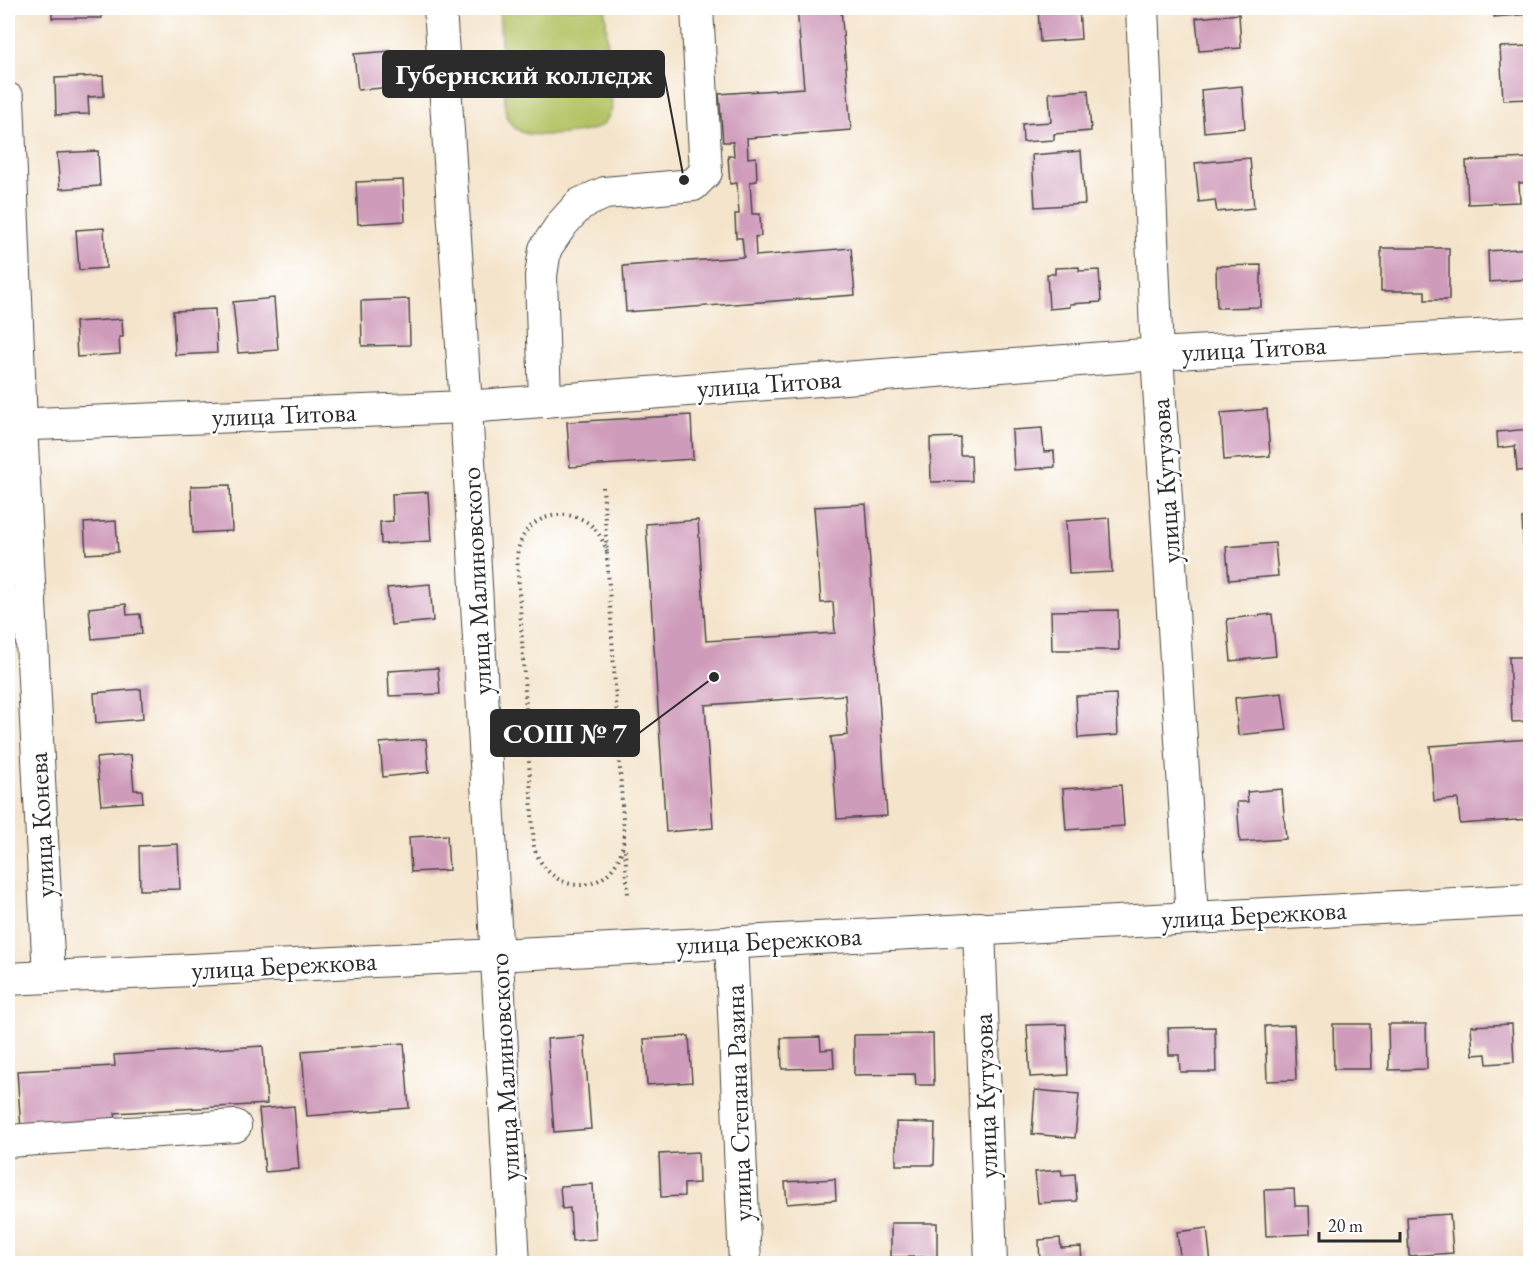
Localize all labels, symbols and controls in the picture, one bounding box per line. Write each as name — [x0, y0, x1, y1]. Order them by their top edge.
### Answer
callout: Губернский колледж — [383, 51, 664, 97]
text: Губернский колледж — [395, 56, 653, 92]
street label: улица Титова — [1181, 327, 1327, 369]
street label: улица Титова — [696, 360, 843, 406]
street label: улица Титова — [211, 394, 357, 434]
street label: улица Кутузова — [1142, 397, 1188, 565]
street label: улица Малиновского — [453, 466, 499, 696]
callout: СОШ № 7 — [491, 710, 639, 756]
text: СОШ № 7 — [503, 715, 627, 751]
street label: улица Конева — [20, 751, 62, 899]
street label: улица Бережкова — [1160, 892, 1348, 936]
street label: улица Бережкова — [675, 918, 863, 962]
street label: улица Бережкова — [190, 943, 378, 987]
street label: улица Малиновского — [481, 952, 527, 1182]
street label: улица Степана Разина — [716, 984, 760, 1222]
street label: улица Кутузова — [965, 1013, 1005, 1179]
scale bar — [1319, 1205, 1400, 1243]
text: 20 m — [1328, 1214, 1363, 1237]

